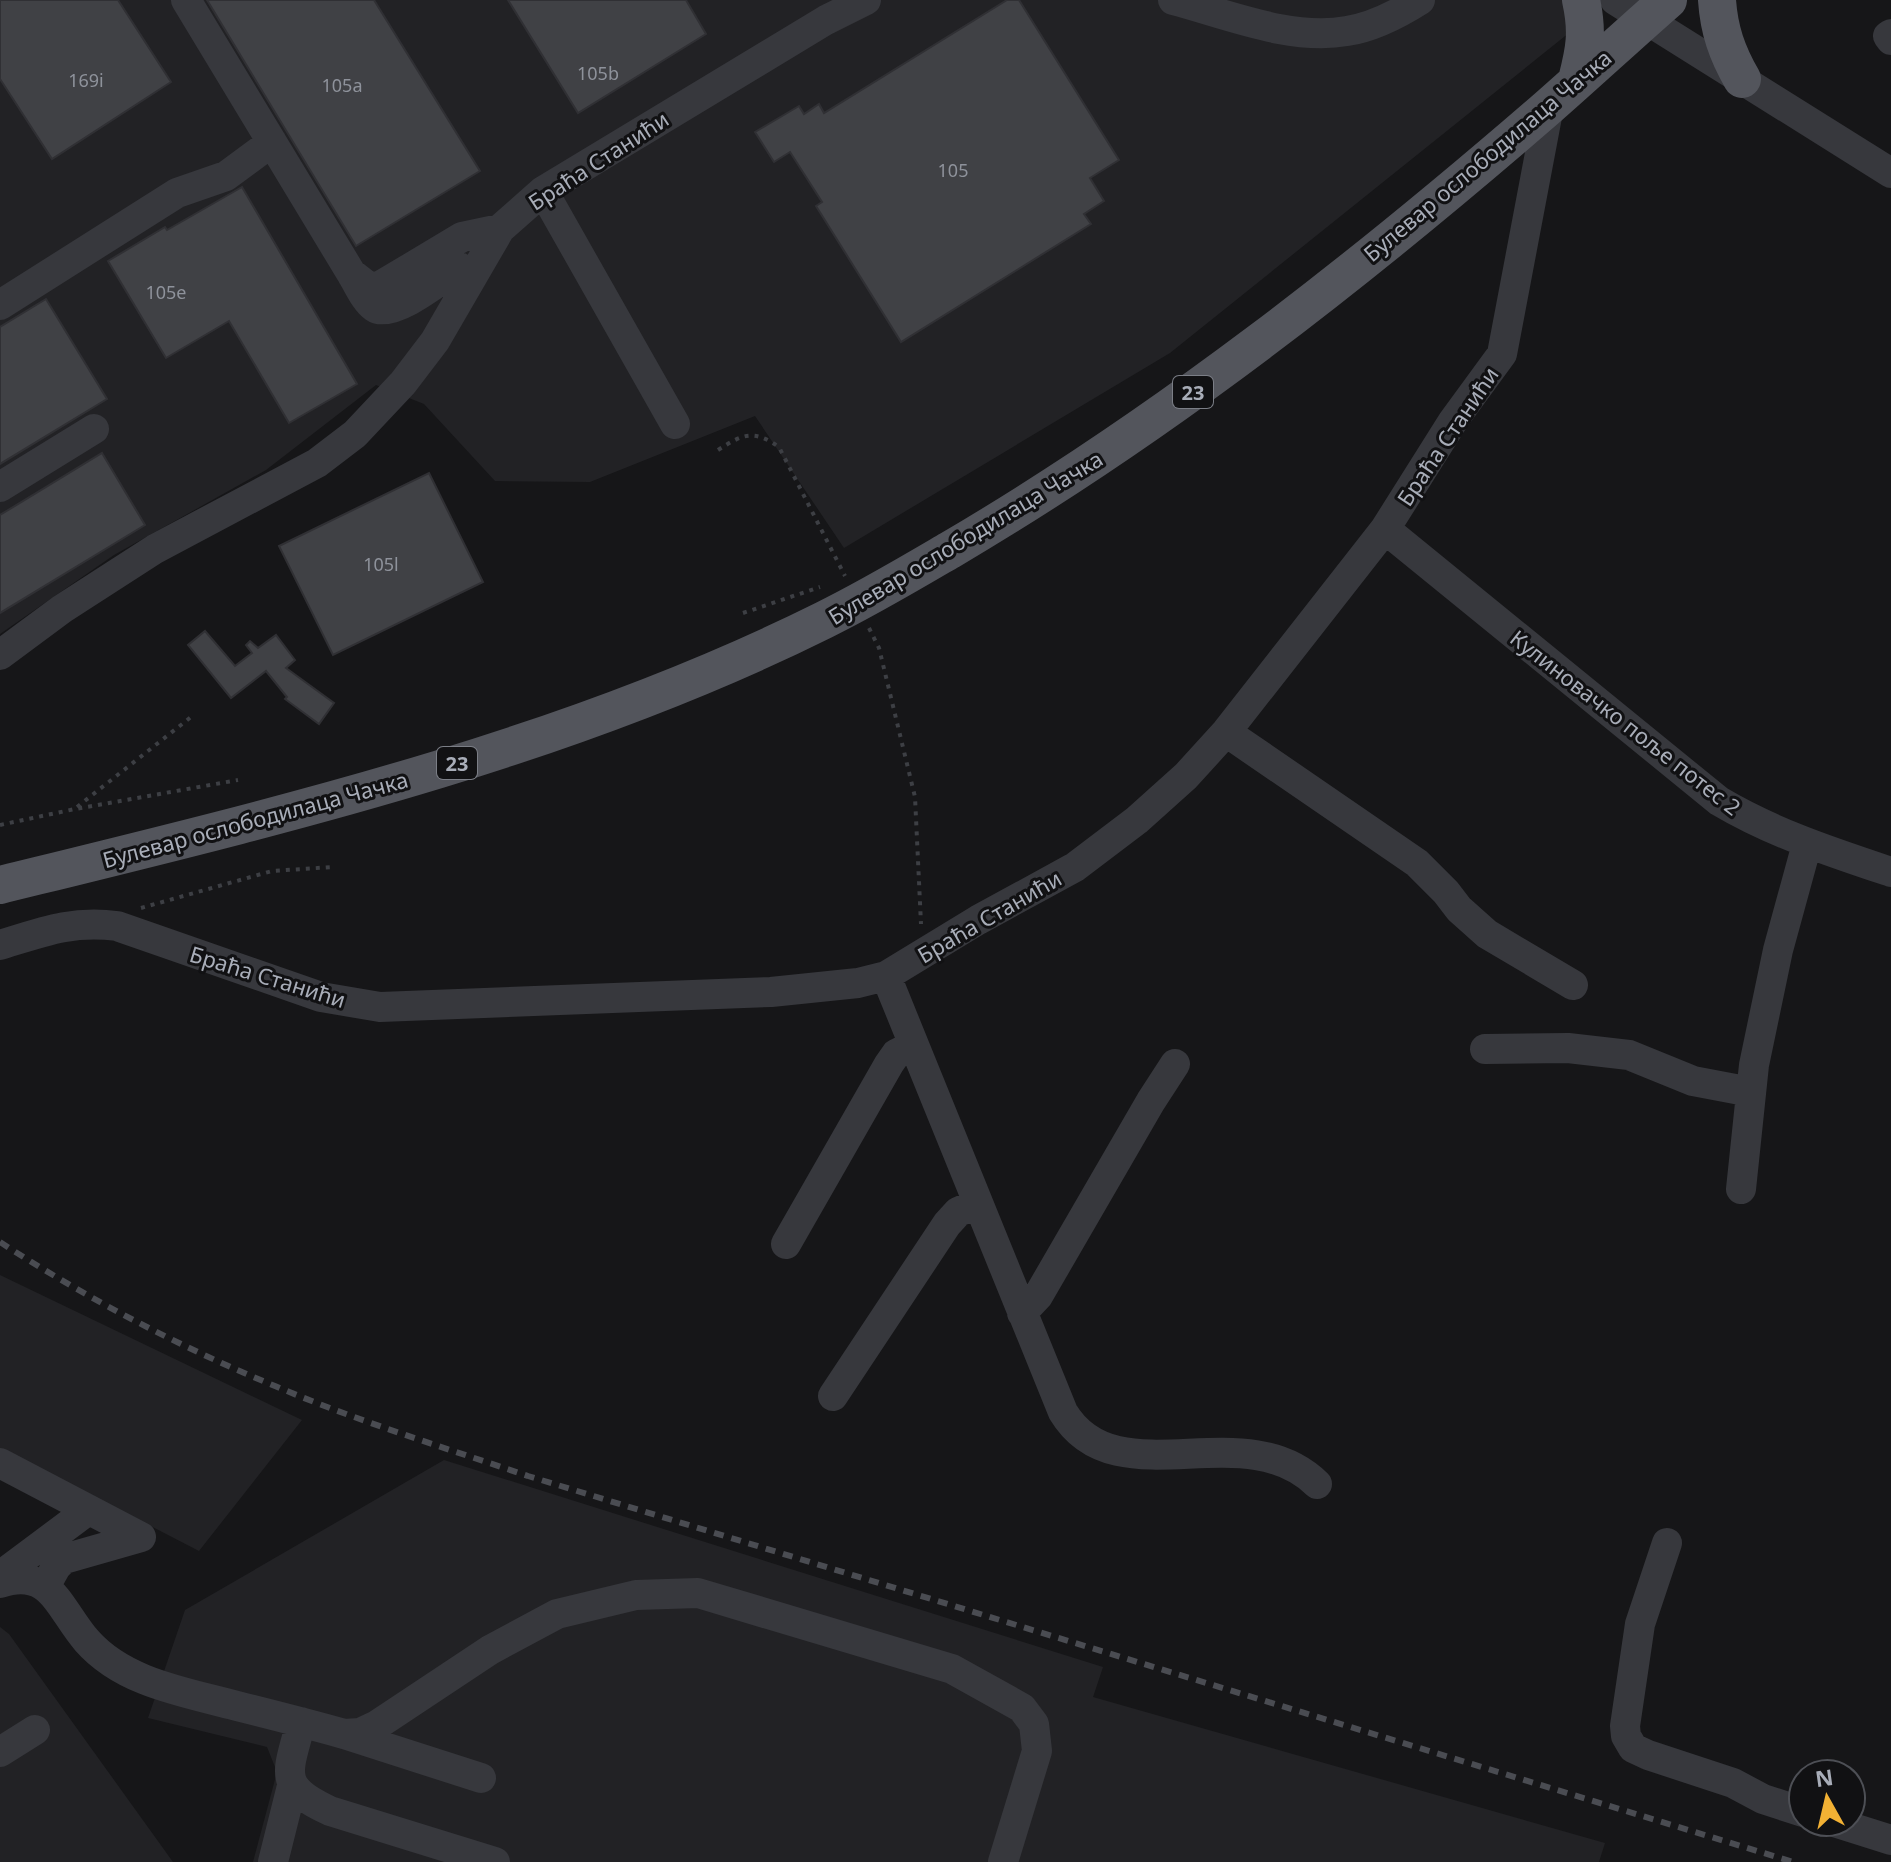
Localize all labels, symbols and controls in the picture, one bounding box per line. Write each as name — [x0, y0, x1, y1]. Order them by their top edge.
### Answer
street label: Булевар ослободилаца Чачка — [1357, 42, 1617, 268]
house number: 105b — [577, 61, 619, 85]
house number: 169i — [68, 68, 104, 92]
house number: 105a — [322, 73, 363, 97]
street label: Браћа Станићи — [522, 103, 674, 217]
house number: 105 — [938, 158, 968, 182]
house number: 105e — [145, 280, 187, 304]
street label: Браћа Станићи — [1389, 361, 1505, 511]
road number: 23 — [1173, 376, 1213, 408]
street label: Булевар ослободилаца Чачка — [822, 443, 1108, 631]
house number: 105l — [363, 552, 399, 576]
street label: Кулиновачко поље потес 2 — [1504, 622, 1748, 822]
road number: 23 — [437, 747, 477, 779]
street label: Булевар ослободилаца Чачка — [99, 764, 411, 874]
street label: Браћа Станићи — [911, 863, 1067, 969]
street label: Браћа Станићи — [186, 938, 350, 1014]
north arrow — [1787, 1758, 1867, 1838]
text: N — [1813, 1761, 1835, 1793]

